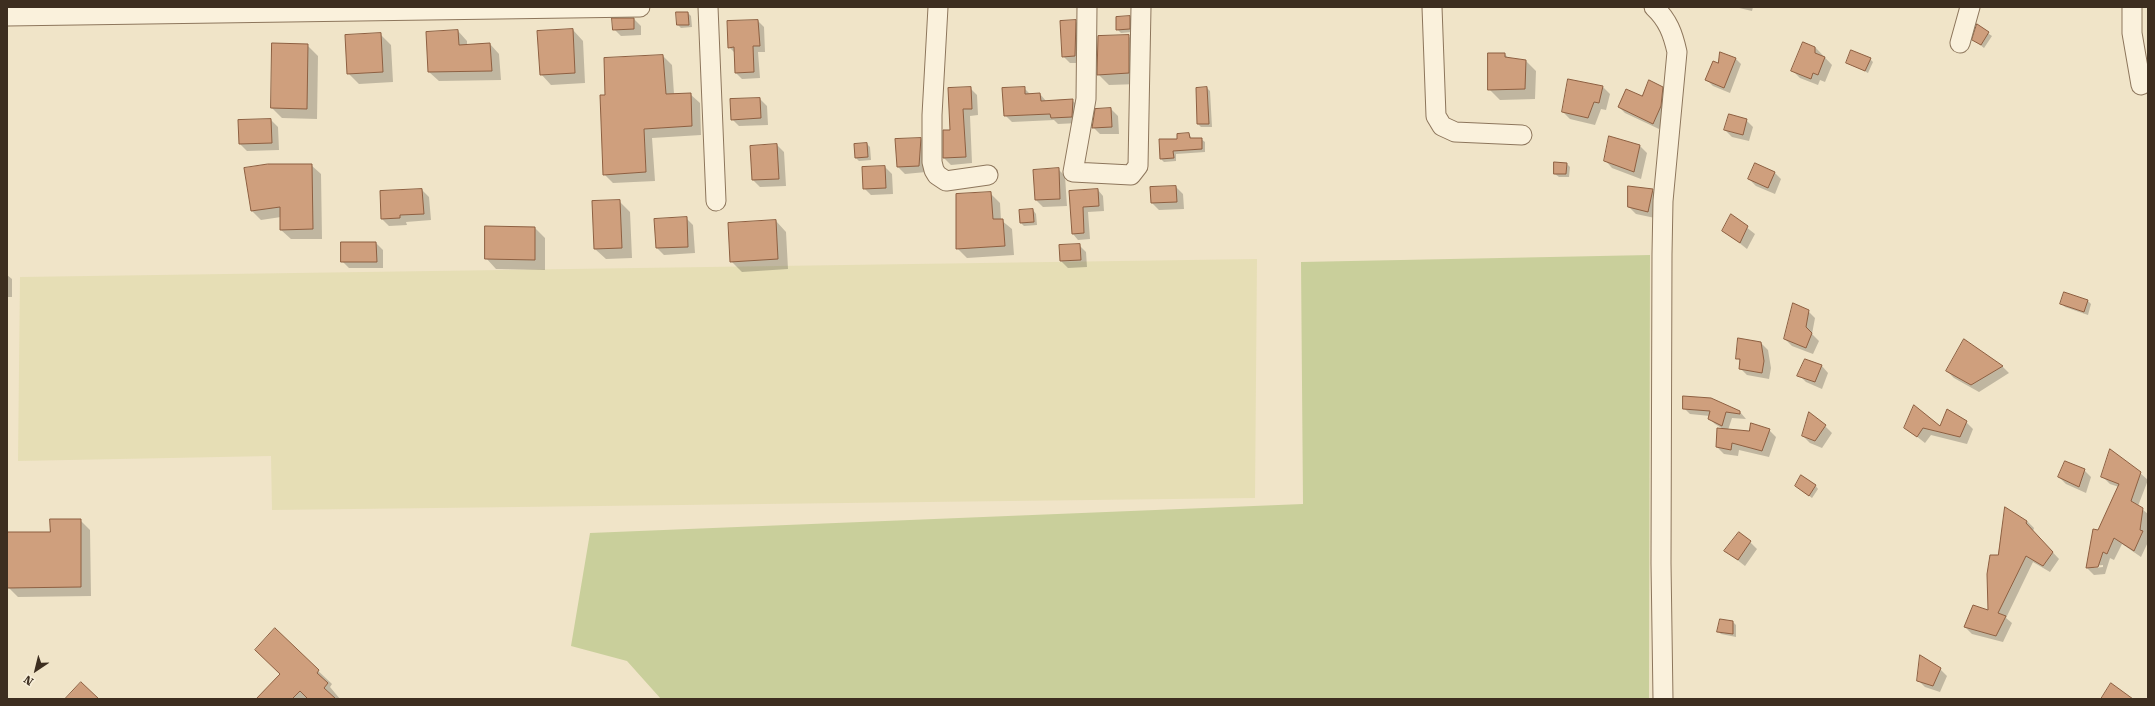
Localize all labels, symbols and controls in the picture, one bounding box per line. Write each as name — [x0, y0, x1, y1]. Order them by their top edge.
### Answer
north arrow — [16, 650, 56, 690]
text: N — [22, 672, 36, 688]

